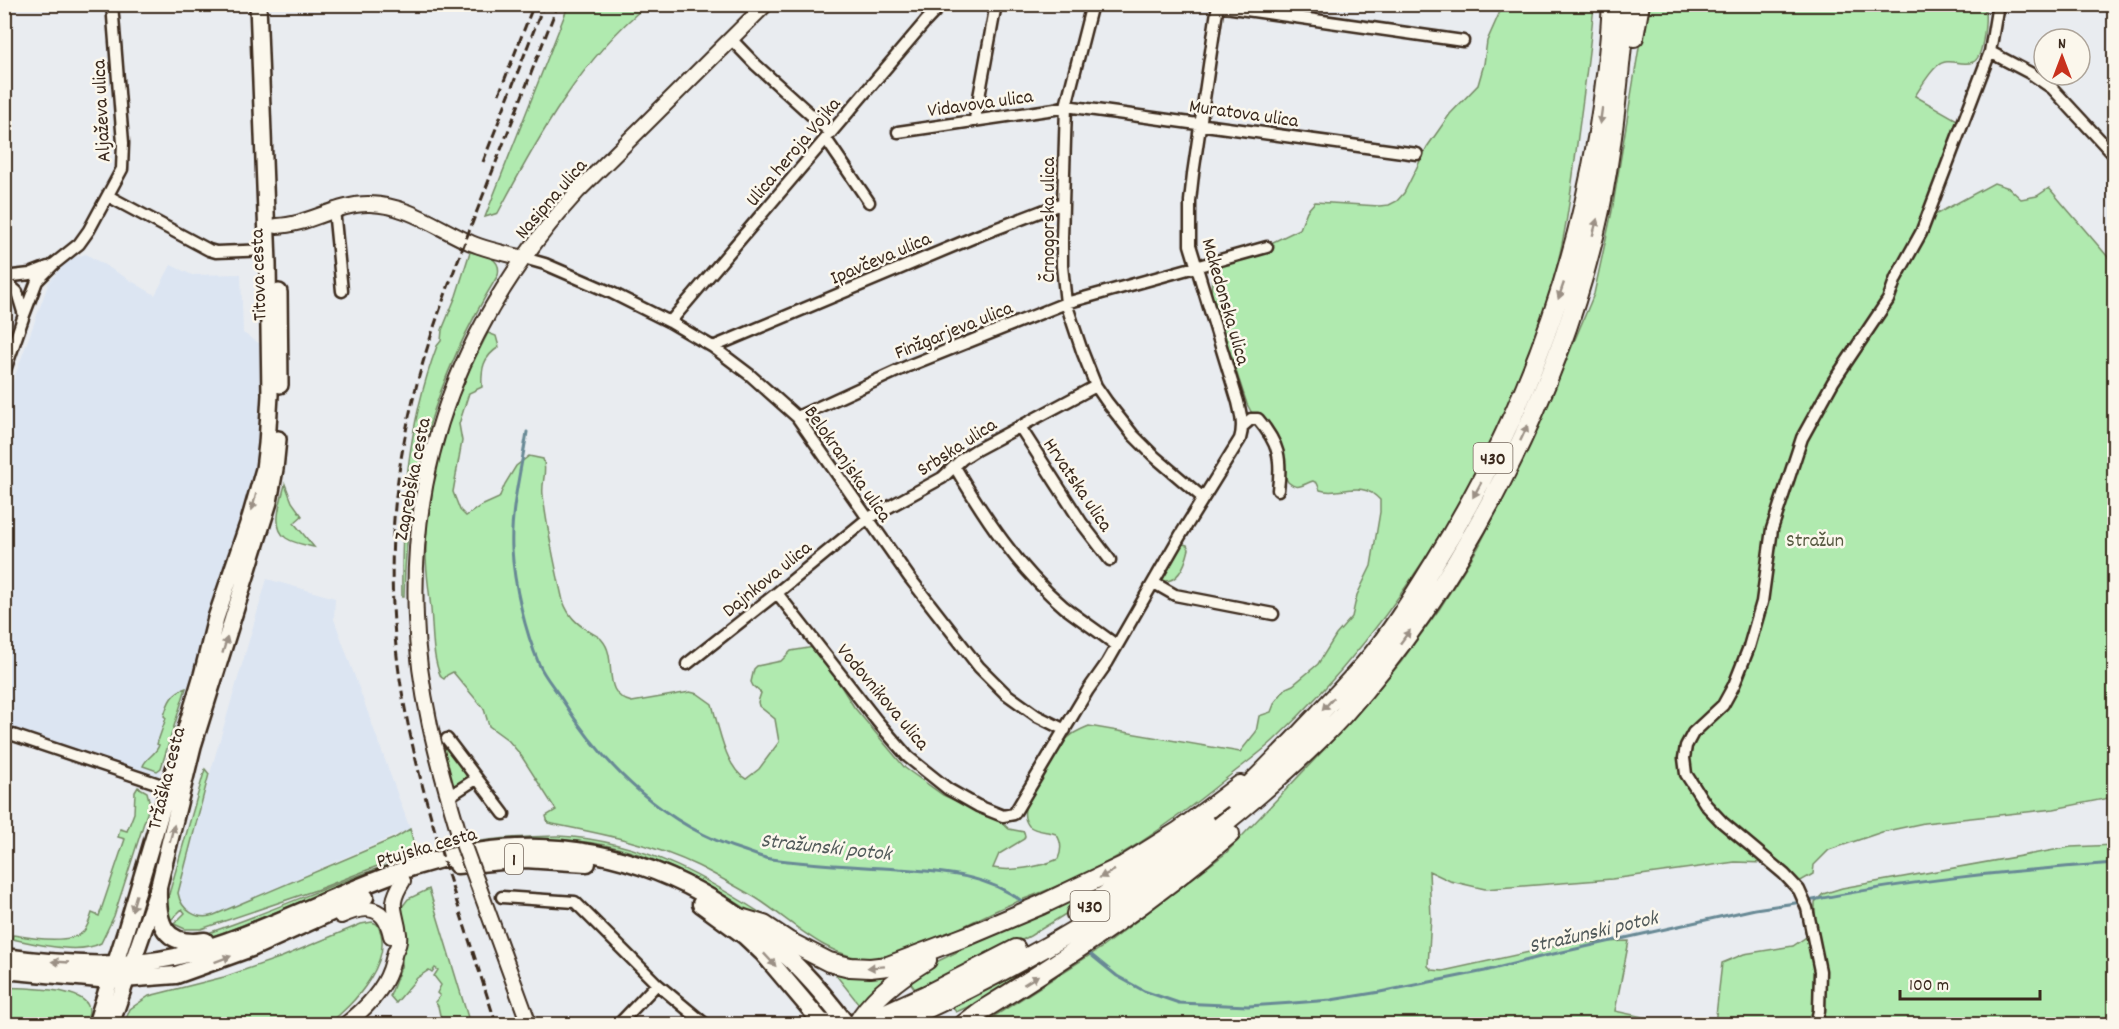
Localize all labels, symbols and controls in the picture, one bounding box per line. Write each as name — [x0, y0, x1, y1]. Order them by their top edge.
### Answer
north arrow — [2032, 27, 2092, 87]
text: N — [2058, 33, 2066, 56]
street label: Aljaževa ulica — [86, 58, 120, 163]
street label: Vidavova ulica — [926, 84, 1035, 126]
street label: Ulica heroja Vojka — [740, 92, 849, 214]
street label: Muratova ulica — [1187, 93, 1301, 137]
one-way arrow — [1596, 106, 1605, 125]
street label: Nasipna ulica — [509, 153, 595, 246]
street label: Črnogorska ulica — [1036, 157, 1064, 283]
one-way arrow — [1591, 218, 1601, 236]
street label: Ipavčeva ulica — [827, 226, 936, 294]
street label: Titova cesta — [244, 228, 276, 321]
street label: Makedonska ulica — [1193, 235, 1256, 369]
one-way arrow — [1556, 282, 1566, 300]
street label: Finžgarjeva ulica — [891, 295, 1018, 368]
street label: Belokranjska ulica — [796, 401, 897, 529]
street label: Srbska ulica — [912, 412, 1003, 485]
street label: Zagrebška cesta — [388, 415, 440, 543]
one-way arrow — [1519, 424, 1528, 441]
street label: Hrvatska ulica — [1035, 433, 1119, 539]
road number: 430 — [1474, 443, 1512, 473]
one-way arrow — [1472, 481, 1482, 498]
one-way arrow — [249, 493, 259, 511]
park label: Stražun — [1786, 528, 1844, 556]
street label: Dajnkova ulica — [717, 535, 819, 625]
one-way arrow — [1399, 630, 1411, 646]
one-way arrow — [220, 636, 230, 654]
street label: Vodovnikova ulica — [829, 638, 935, 758]
one-way arrow — [1321, 697, 1335, 711]
street label: Tržaška cesta — [142, 724, 194, 833]
street label: Ptujska cesta — [374, 821, 481, 877]
one-way arrow — [168, 823, 178, 842]
water label: Stražunski potok — [759, 827, 895, 871]
road number: 1 — [505, 844, 523, 874]
one-way arrow — [1098, 869, 1115, 879]
road number: 430 — [1070, 891, 1110, 921]
one-way arrow — [129, 894, 138, 912]
water label: Stražunski potok — [1526, 904, 1663, 963]
one-way arrow — [763, 952, 776, 967]
one-way arrow — [214, 954, 232, 964]
one-way arrow — [50, 958, 69, 967]
one-way arrow — [866, 962, 885, 971]
scale bar — [1900, 963, 2040, 1001]
one-way arrow — [1023, 974, 1039, 985]
text: 100 m — [1909, 974, 1949, 999]

